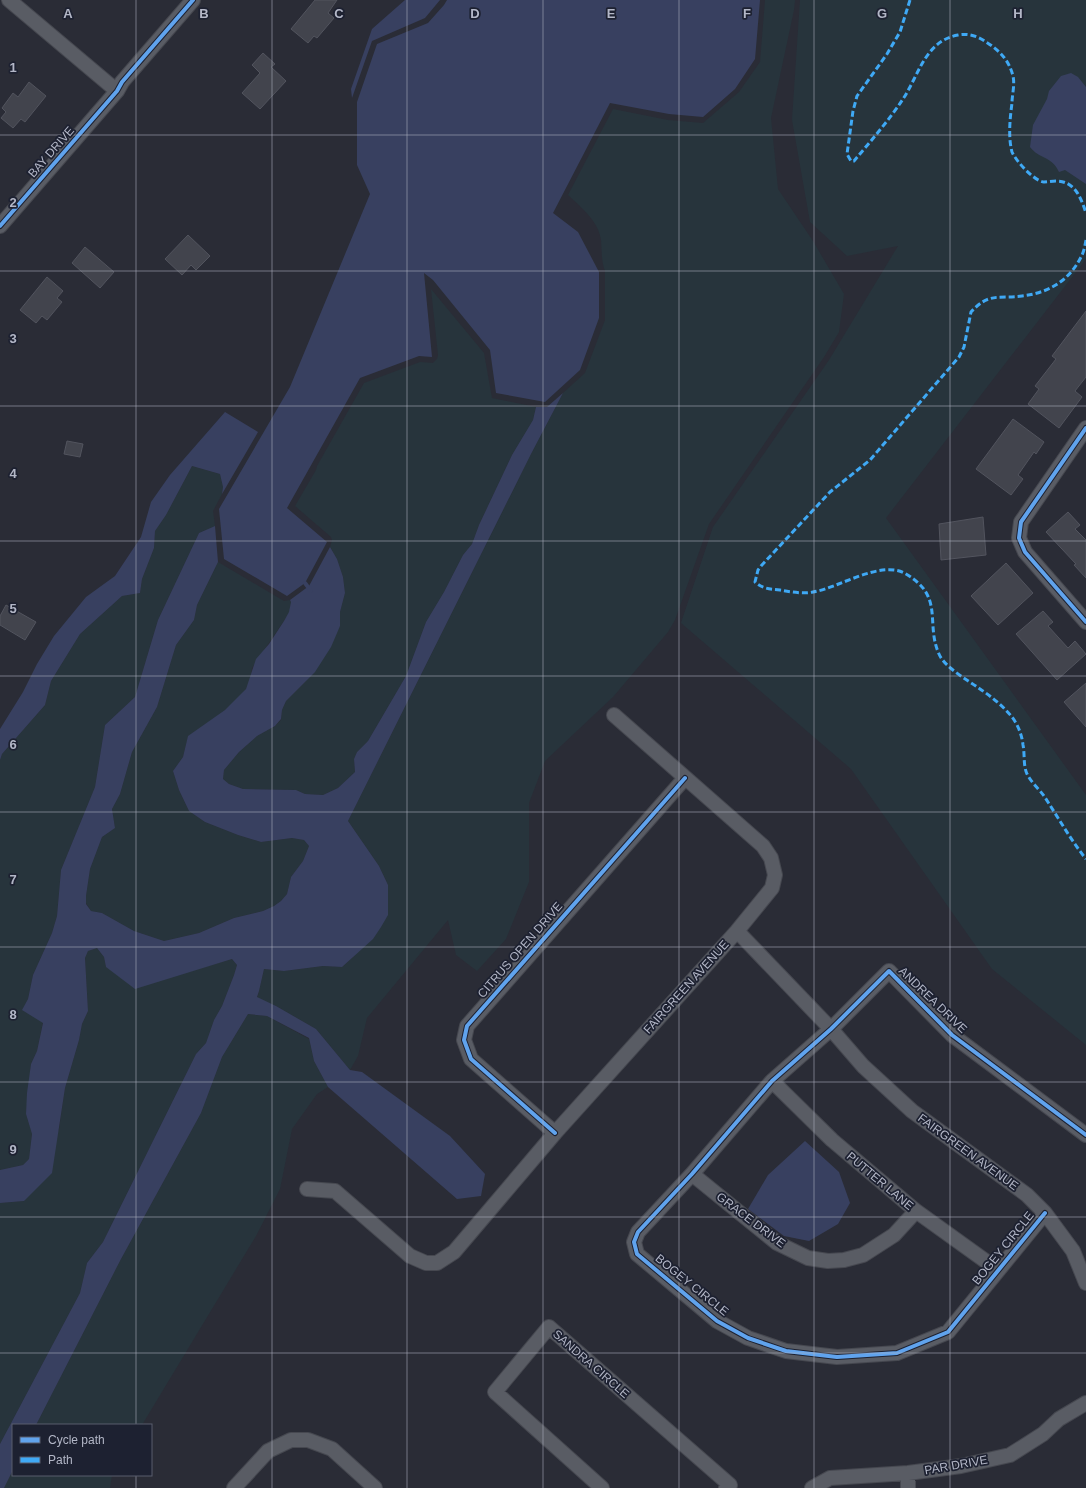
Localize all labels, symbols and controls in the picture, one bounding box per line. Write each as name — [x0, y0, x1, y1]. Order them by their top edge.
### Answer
text: A — [63, 6, 73, 21]
text: B — [199, 6, 209, 21]
text: C — [334, 6, 344, 21]
text: D — [470, 6, 480, 21]
text: E — [607, 6, 616, 21]
text: F — [743, 6, 751, 21]
text: G — [877, 6, 887, 21]
text: H — [1013, 6, 1023, 21]
text: 1 — [9, 60, 17, 75]
street label: BAY DRIVE — [25, 124, 77, 180]
text: 2 — [9, 195, 17, 210]
text: 3 — [9, 331, 17, 346]
text: 4 — [9, 466, 17, 481]
text: 5 — [9, 601, 17, 616]
text: 6 — [9, 737, 17, 752]
text: 7 — [9, 872, 17, 887]
street label: CITRUS OPEN DRIVE — [475, 899, 565, 1001]
street label: FAIRGREEN AVENUE — [640, 938, 732, 1036]
street label: ANDREA DRIVE — [896, 964, 970, 1036]
text: 8 — [9, 1007, 17, 1022]
street label: FAIRGREEN AVENUE — [915, 1111, 1021, 1193]
text: 9 — [9, 1142, 17, 1157]
street label: PUTTER LANE — [844, 1149, 916, 1213]
street label: GRACE DRIVE — [714, 1190, 788, 1250]
street label: BOGEY CIRCLE — [969, 1209, 1037, 1287]
street label: BOGEY CIRCLE — [653, 1251, 731, 1319]
street label: SANDRA CIRCLE — [550, 1327, 632, 1401]
legend — [12, 1424, 152, 1476]
text: Cycle path — [48, 1433, 105, 1447]
text: Path — [48, 1453, 73, 1467]
street label: PAR DRIVE — [923, 1453, 989, 1477]

